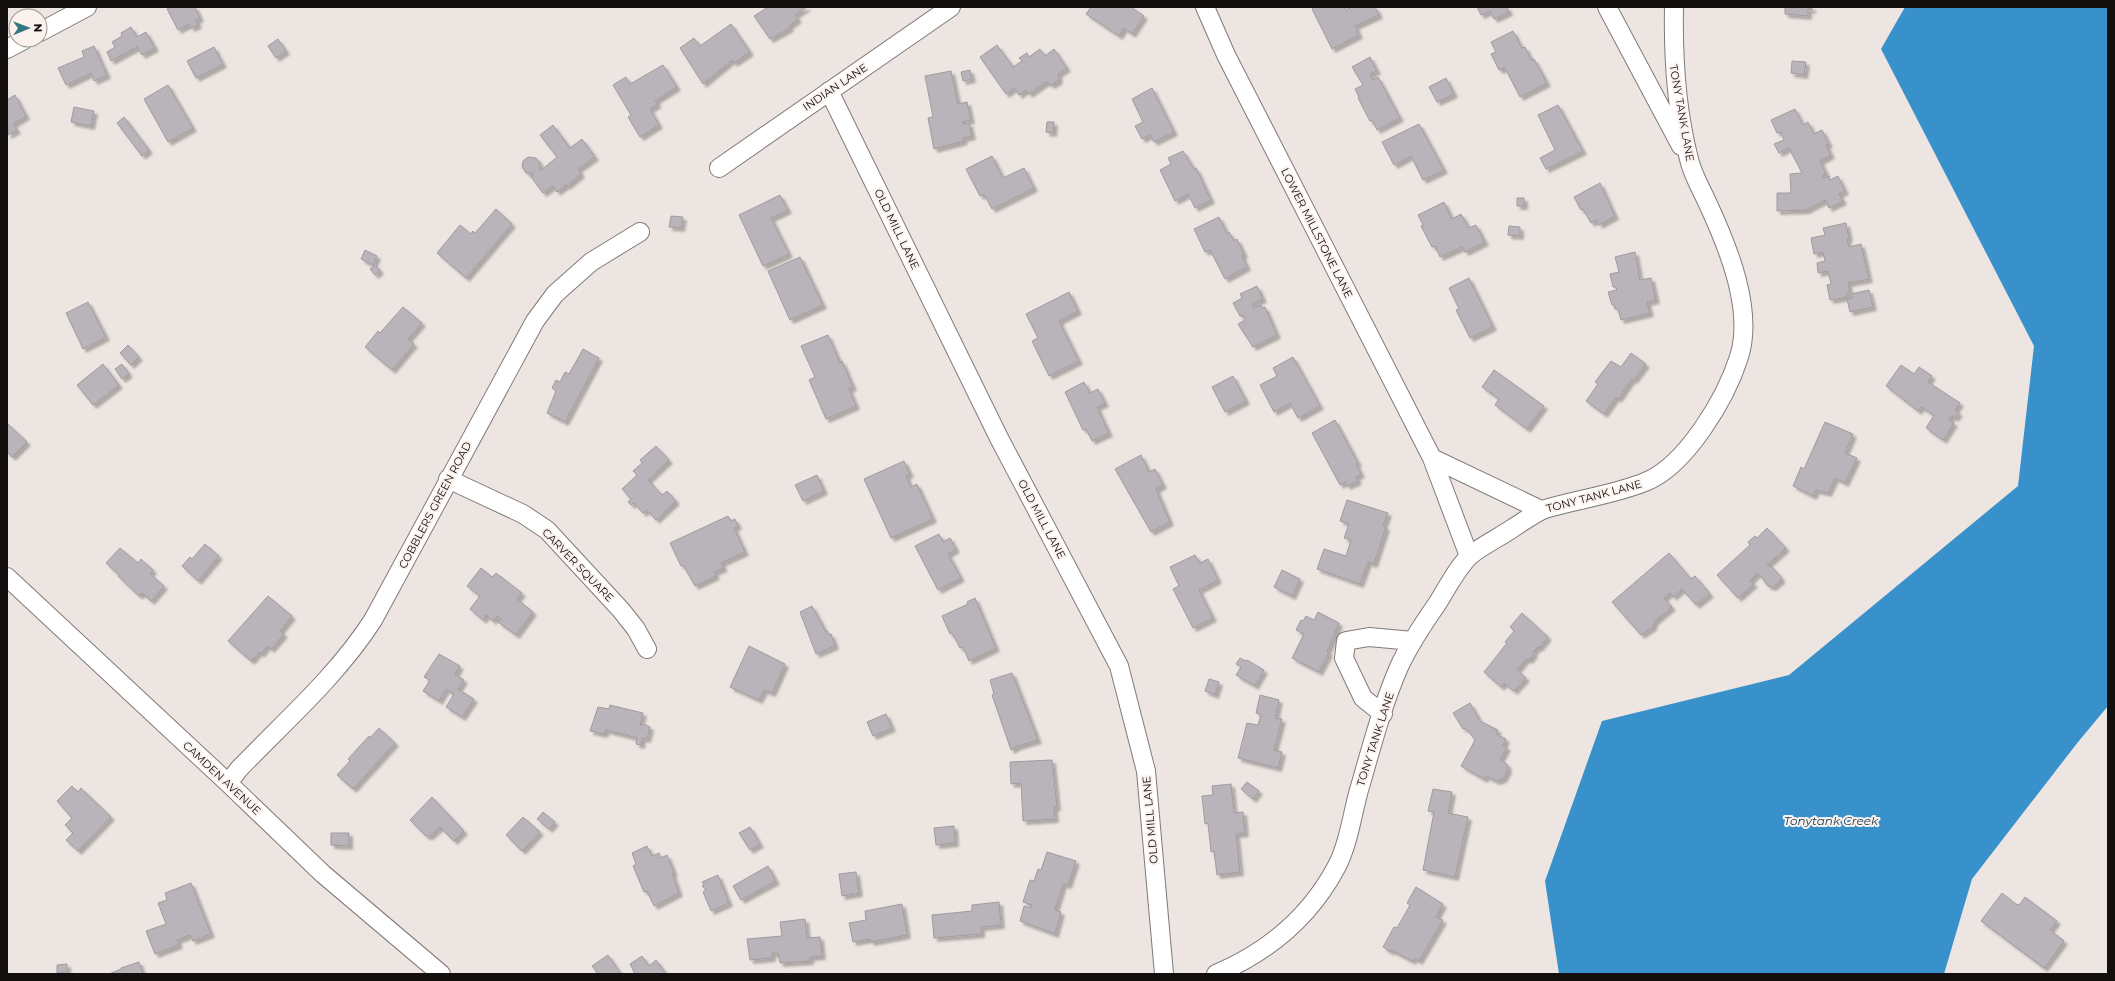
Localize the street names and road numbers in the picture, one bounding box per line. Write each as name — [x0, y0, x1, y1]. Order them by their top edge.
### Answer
street label: INDIAN LANE — [800, 60, 870, 114]
street label: TONY TANK LANE — [1667, 63, 1697, 163]
street label: LOWER MILLSTONE LANE — [1278, 166, 1356, 300]
street label: OLD MILL LANE — [871, 186, 923, 272]
street label: COBBLERS GREEN ROAD — [396, 439, 474, 571]
street label: OLD MILL LANE — [1015, 477, 1069, 561]
street label: TONY TANK LANE — [1545, 477, 1643, 515]
street label: CARVER SQUARE — [539, 525, 617, 605]
street label: TONY TANK LANE — [1353, 690, 1397, 788]
street label: CAMDEN AVENUE — [180, 738, 264, 818]
street label: OLD MILL LANE — [1139, 776, 1161, 864]

